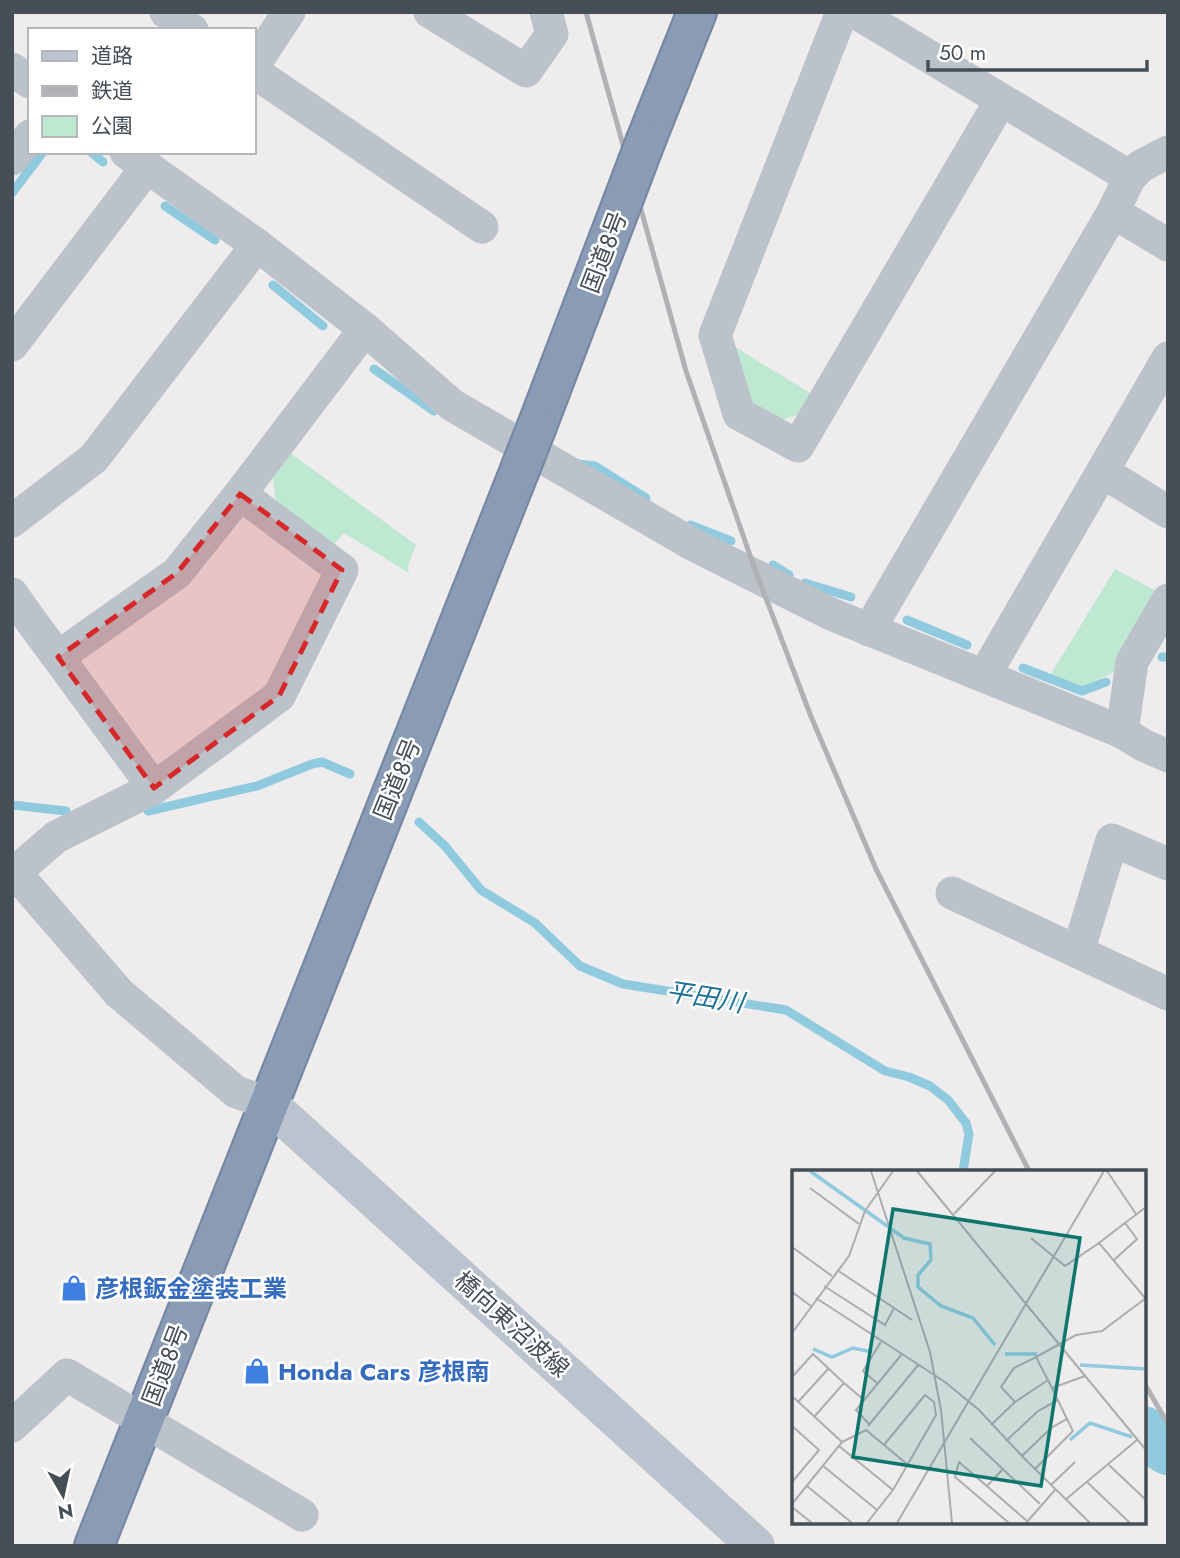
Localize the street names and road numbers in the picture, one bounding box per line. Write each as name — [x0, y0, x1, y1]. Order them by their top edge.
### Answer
street label: 国道8号 — [572, 206, 636, 298]
street label: 国道8号 — [365, 733, 429, 825]
street label: 橋向東沼波線 — [447, 1263, 577, 1385]
street label: 国道8号 — [133, 1319, 197, 1411]

